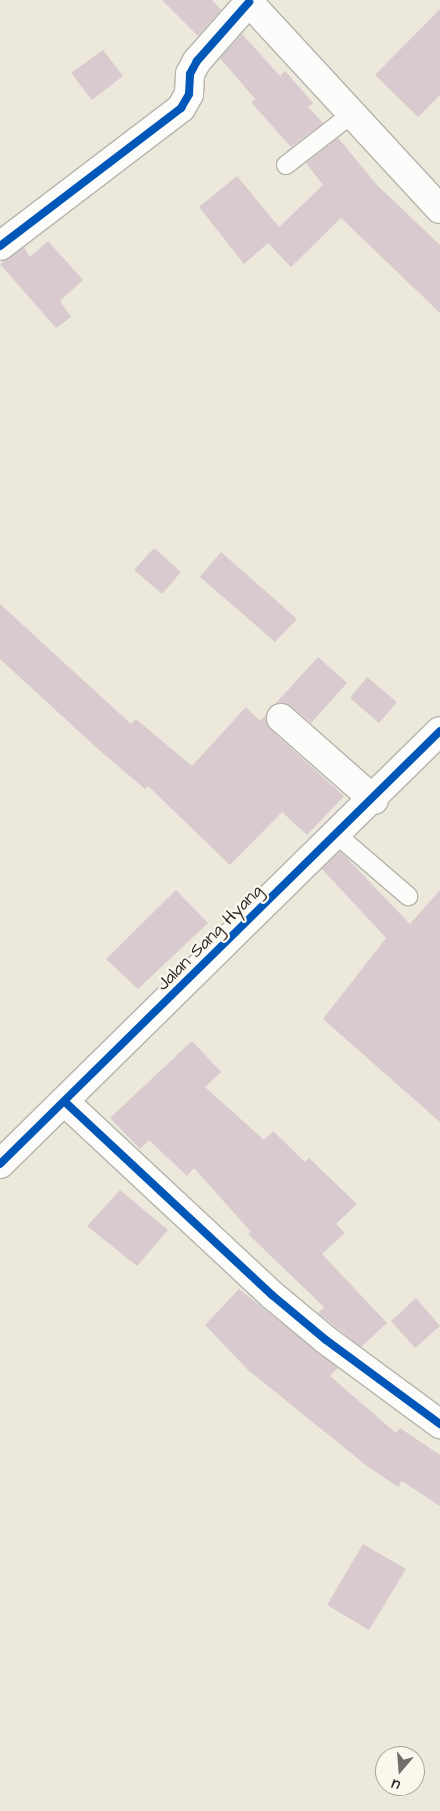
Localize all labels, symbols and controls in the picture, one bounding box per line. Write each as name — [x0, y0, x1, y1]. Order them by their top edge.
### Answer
street label: Jalan Sang Hyang — [152, 880, 268, 996]
north arrow — [375, 1746, 425, 1796]
text: U — [389, 1774, 403, 1795]

